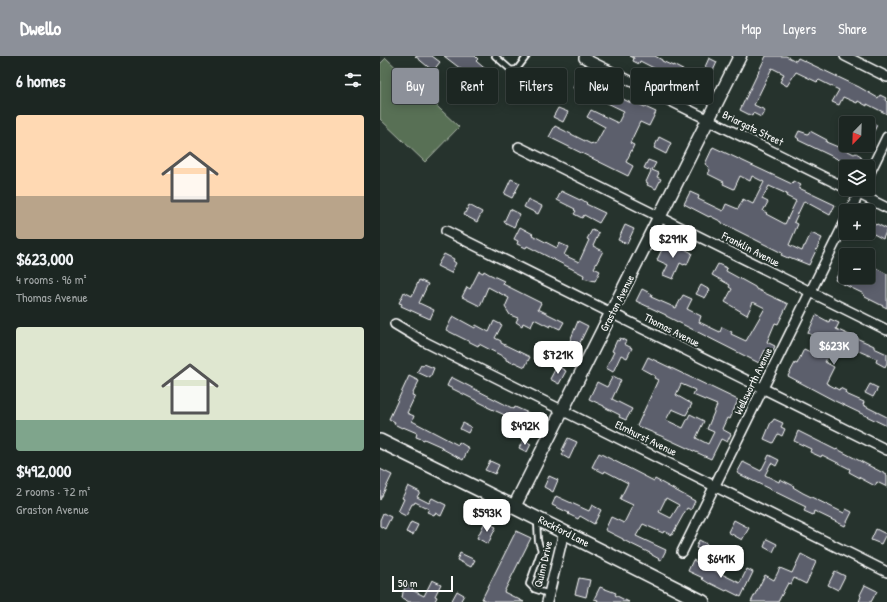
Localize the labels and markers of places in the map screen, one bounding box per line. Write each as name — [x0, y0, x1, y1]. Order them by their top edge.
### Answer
pin: $291K — [645, 225, 701, 259]
pin: $623K — [806, 332, 862, 366]
pin: $721K — [530, 341, 586, 375]
pin: $492K — [497, 412, 553, 446]
pin: $593K — [459, 499, 515, 533]
pin: $641K — [693, 545, 749, 579]

